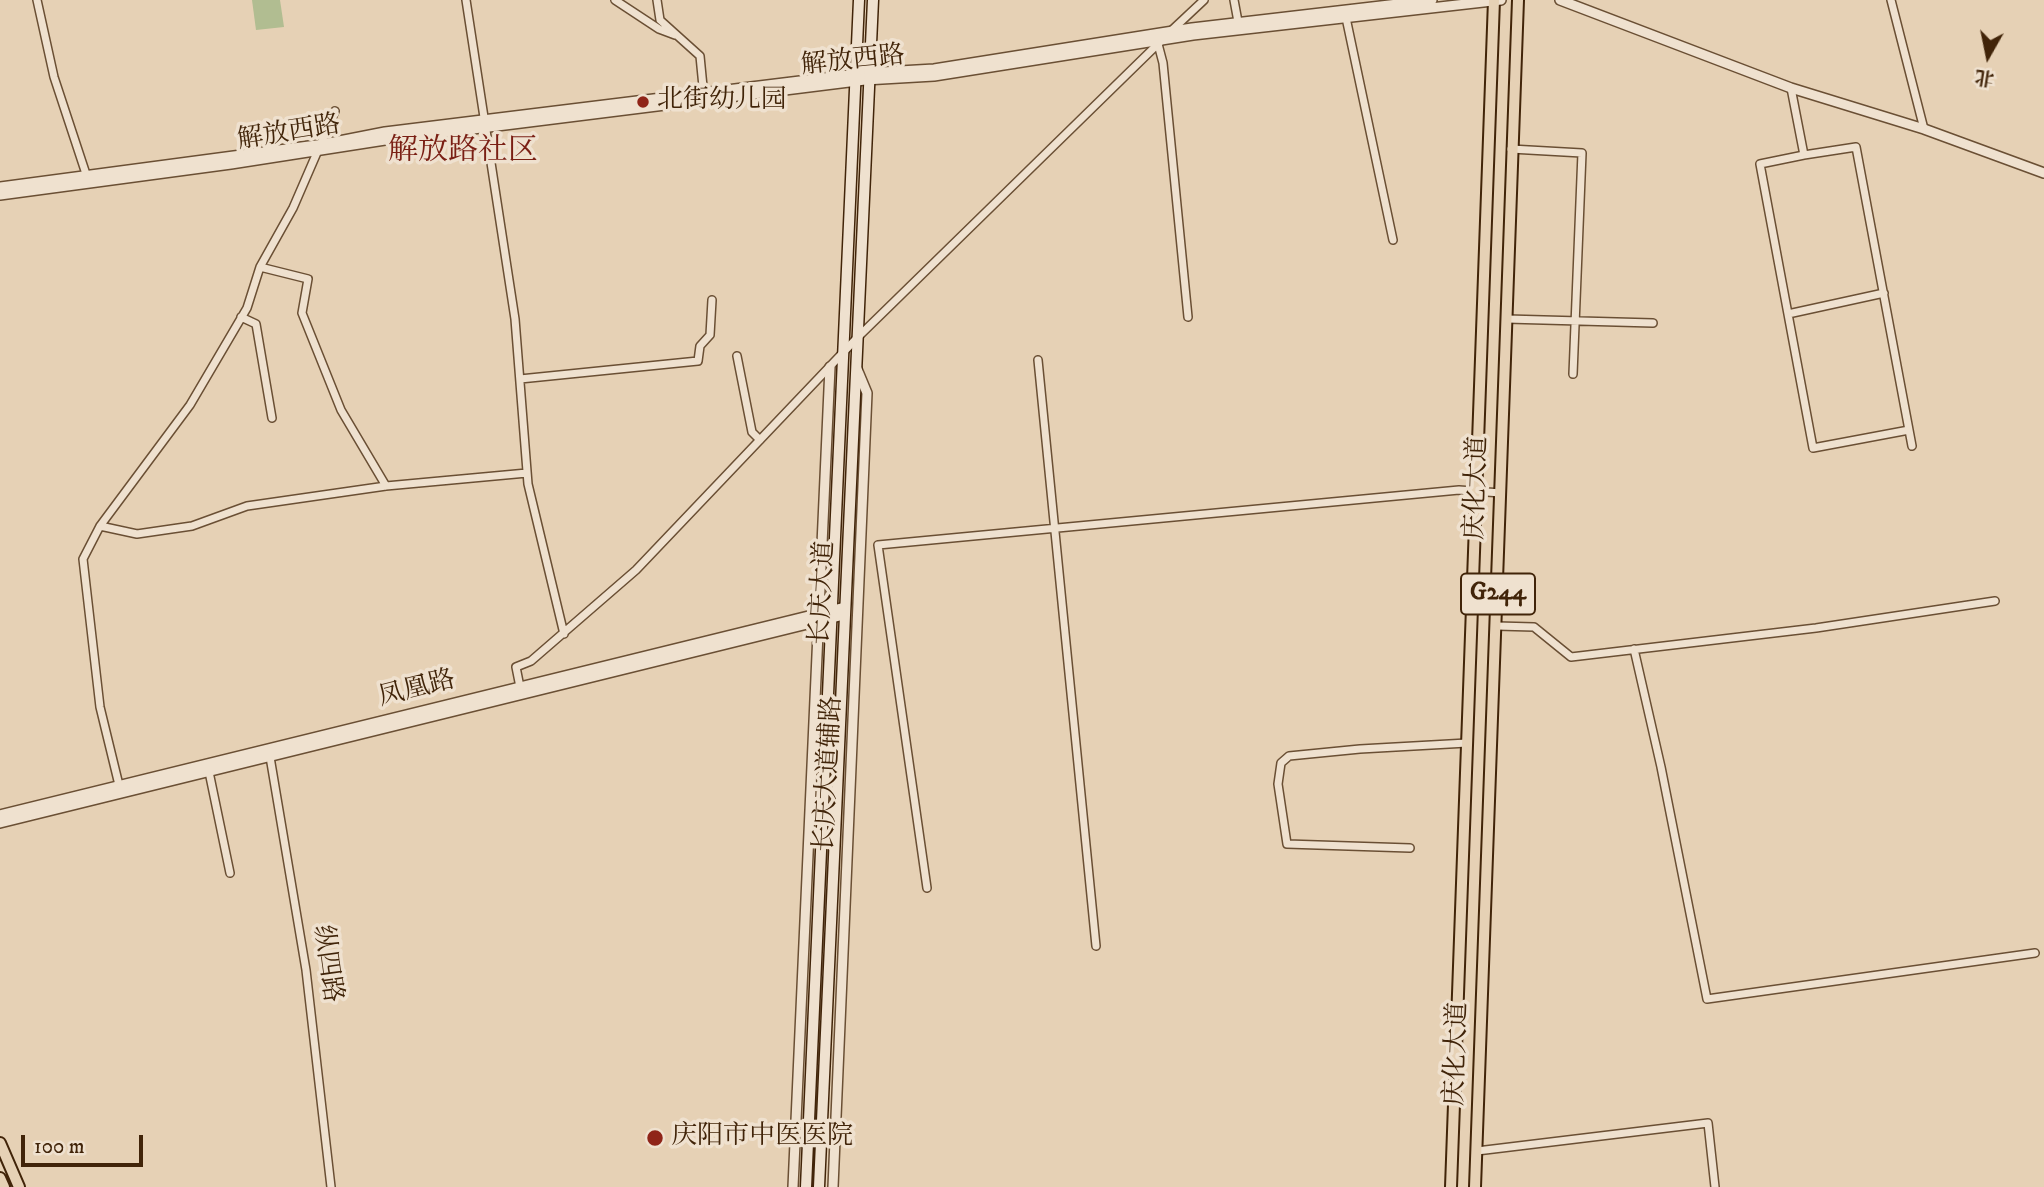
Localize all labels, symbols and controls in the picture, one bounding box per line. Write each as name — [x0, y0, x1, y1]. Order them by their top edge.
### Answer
north arrow — [1953, 21, 2023, 91]
street label: 解放西路 — [800, 41, 906, 83]
text: 北 — [1973, 64, 1996, 90]
place label: 北街幼儿园 — [657, 86, 787, 118]
marker: 北街幼儿园 — [635, 94, 651, 110]
street label: 解放西路 — [235, 110, 343, 158]
district label: 解放路社区 — [388, 135, 538, 171]
street label: 庆化大道 — [1461, 435, 1495, 541]
street label: 长庆大道 — [806, 540, 842, 646]
road number: G244 — [1461, 574, 1535, 614]
street label: 凤凰路 — [375, 665, 459, 715]
street label: 长庆大道辅路 — [810, 695, 850, 853]
street label: 纵四路 — [305, 923, 347, 1005]
street label: 庆化大道 — [1441, 1001, 1475, 1107]
scale bar — [24, 1120, 147, 1164]
place label: 庆阳市中医医院 — [671, 1122, 853, 1154]
marker: 庆阳市中医医院 — [645, 1128, 665, 1148]
text: 100 m — [34, 1134, 85, 1160]

